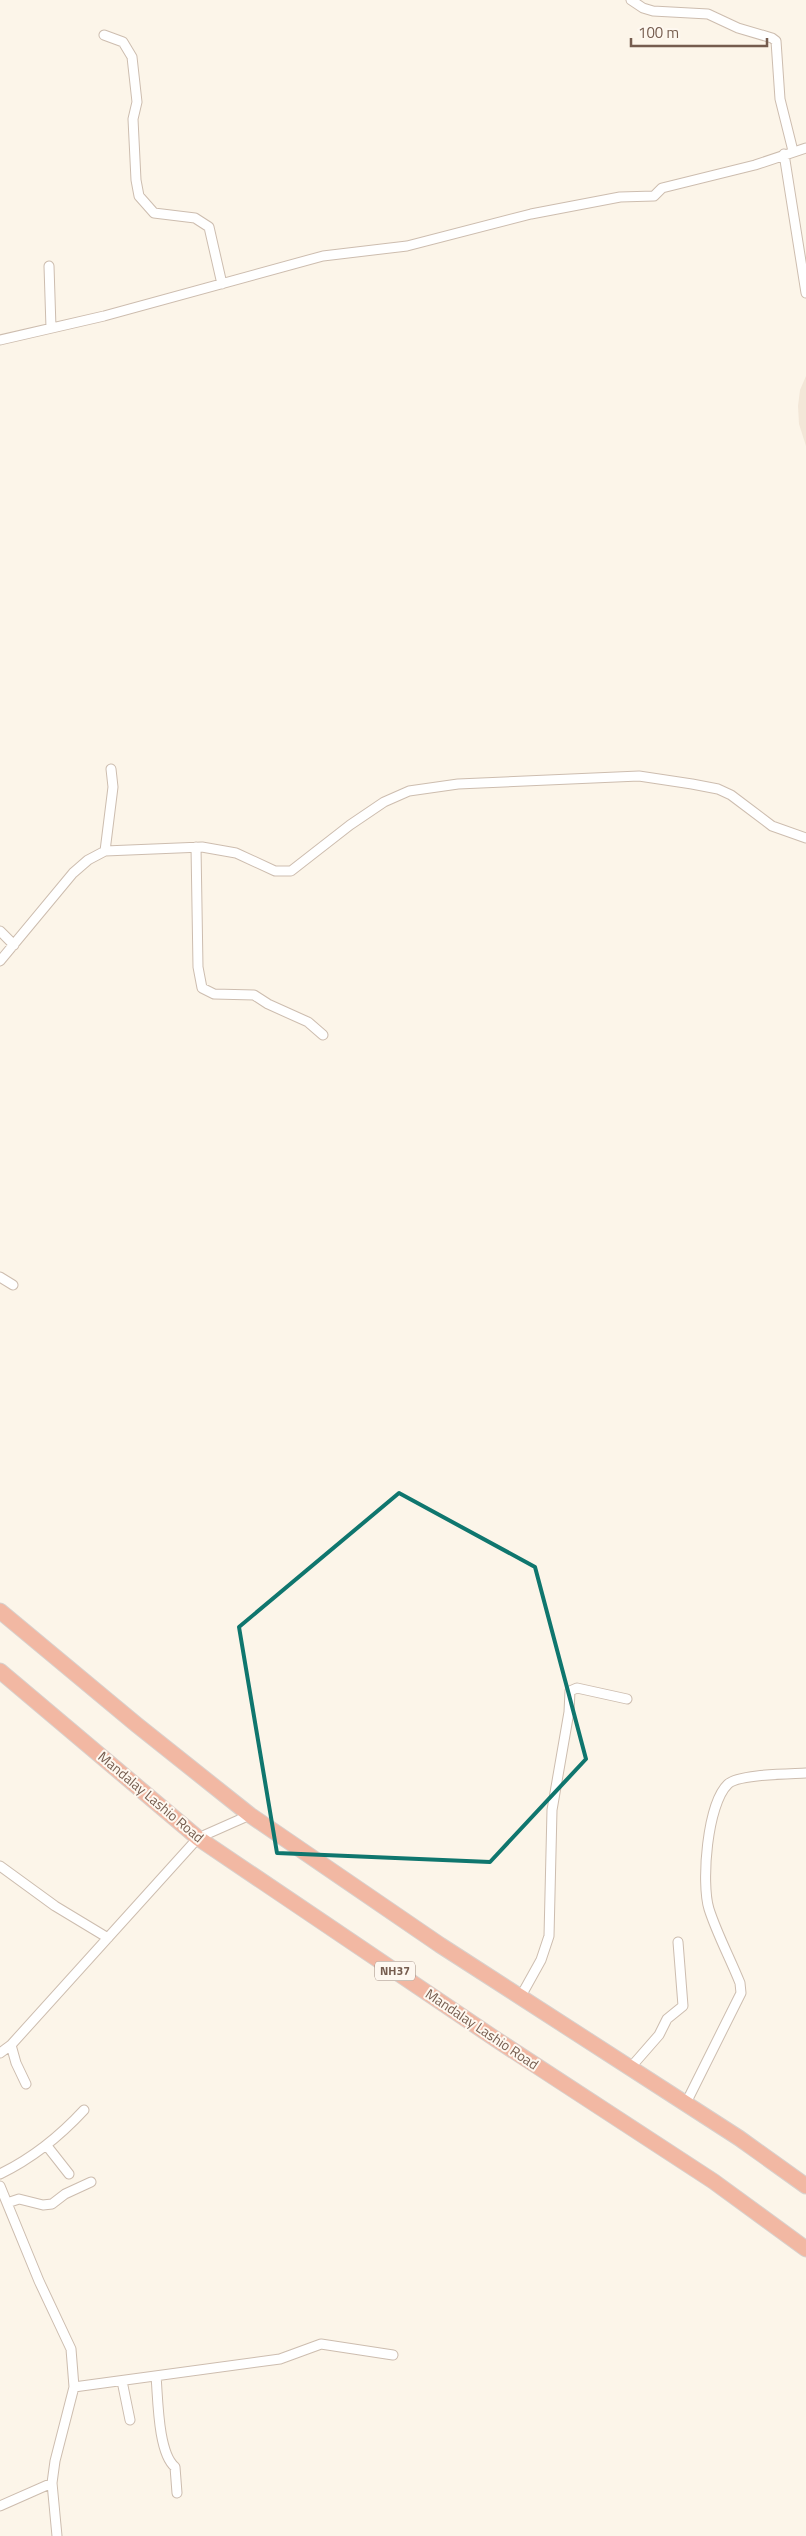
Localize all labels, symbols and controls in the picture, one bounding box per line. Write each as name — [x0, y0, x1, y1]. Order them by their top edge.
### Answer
scale bar — [631, 15, 767, 47]
text: 100 m — [638, 21, 679, 44]
street label: Mandalay Lashio Road — [94, 1746, 209, 1847]
road number: NH37 — [375, 1962, 415, 1980]
street label: Mandalay Lashio Road — [422, 1983, 543, 2074]

